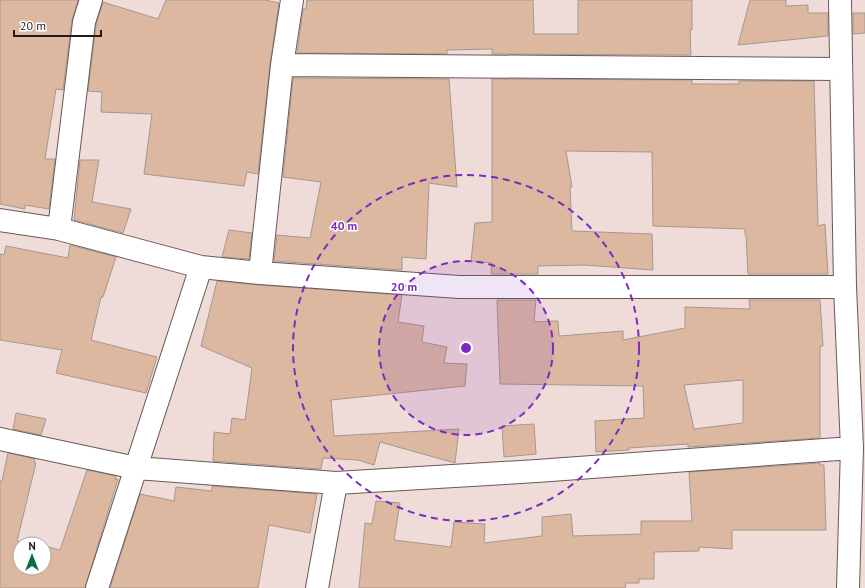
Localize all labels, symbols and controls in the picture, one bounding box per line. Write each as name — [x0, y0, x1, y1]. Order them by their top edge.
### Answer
scale bar — [14, 12, 101, 38]
text: 20 m — [20, 18, 46, 33]
text: 40 m — [331, 218, 357, 233]
text: 20 m — [391, 279, 417, 294]
centre of rings — [459, 341, 473, 355]
north arrow — [12, 536, 52, 576]
text: N — [28, 539, 36, 553]

